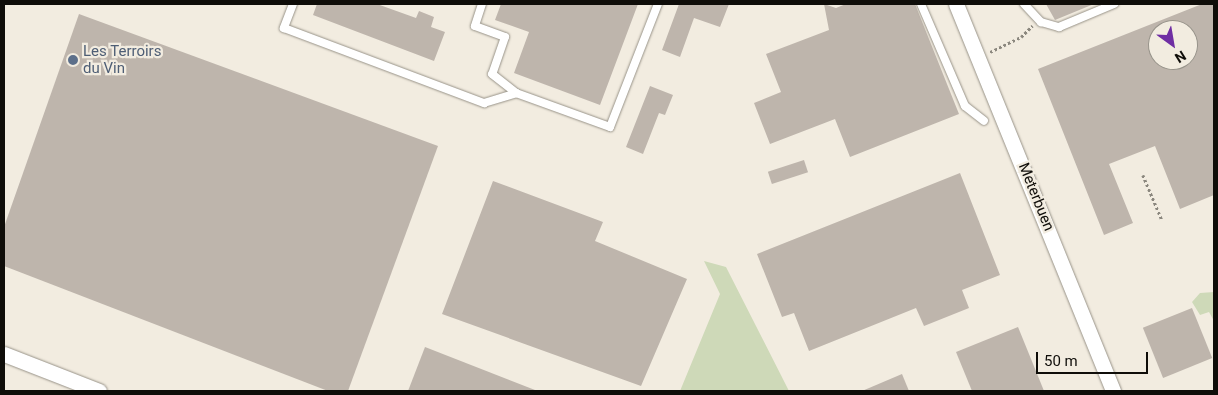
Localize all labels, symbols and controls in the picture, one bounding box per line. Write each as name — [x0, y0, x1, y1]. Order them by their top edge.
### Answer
north arrow — [1148, 20, 1198, 70]
place label: Les Terroirs du Vin — [83, 42, 162, 77]
text: N — [1172, 47, 1189, 66]
marker: Les Terroirs du Vin — [67, 54, 79, 66]
street label: Meterbuen — [1014, 160, 1058, 234]
scale bar — [1038, 342, 1150, 374]
text: 50 m — [1044, 352, 1078, 370]

